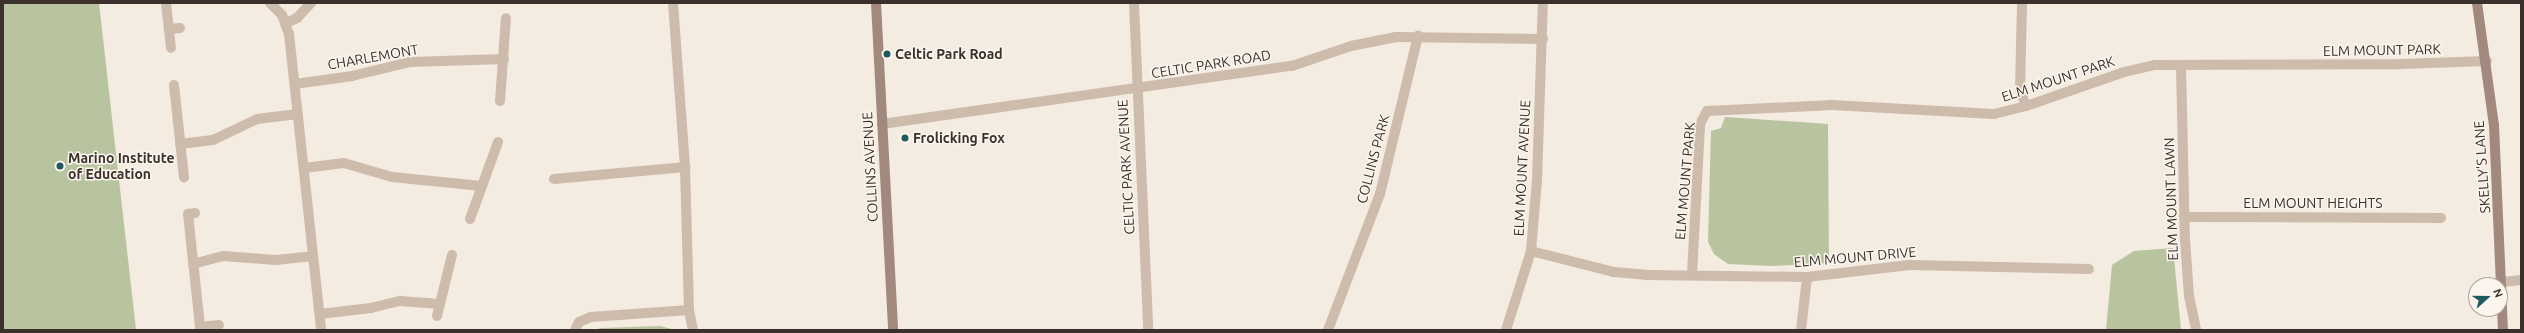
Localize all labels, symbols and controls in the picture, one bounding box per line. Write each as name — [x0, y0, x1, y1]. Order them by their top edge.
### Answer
street label: CHARLEMONT — [326, 41, 420, 73]
street label: ELM MOUNT PARK — [2323, 41, 2441, 59]
place label: Celtic Park Road — [895, 46, 1003, 62]
street label: CELTIC PARK ROAD — [1150, 46, 1272, 82]
marker: Celtic Park Road — [882, 49, 892, 59]
street label: ELM MOUNT PARK — [1999, 53, 2117, 105]
street label: CELTIC PARK AVENUE — [1114, 99, 1138, 235]
street label: ELM MOUNT AVENUE — [1510, 99, 1534, 237]
street label: COLLINS AVENUE — [859, 112, 881, 222]
street label: COLLINS PARK — [1353, 112, 1393, 206]
street label: SKELLY'S LANE — [2470, 120, 2494, 214]
street label: ELM MOUNT PARK — [1671, 121, 1699, 241]
place label: Frolicking Fox — [913, 130, 1005, 146]
marker: Frolicking Fox — [900, 133, 910, 143]
street label: ELM MOUNT LAWN — [2160, 137, 2182, 261]
place label: Marino Institute of Education — [68, 150, 175, 182]
marker: Marino Institute of Education — [55, 161, 65, 171]
street label: ELM MOUNT HEIGHTS — [2243, 195, 2383, 211]
street label: ELM MOUNT DRIVE — [1793, 243, 1917, 271]
north arrow — [2468, 277, 2508, 317]
text: N — [2491, 287, 2505, 299]

